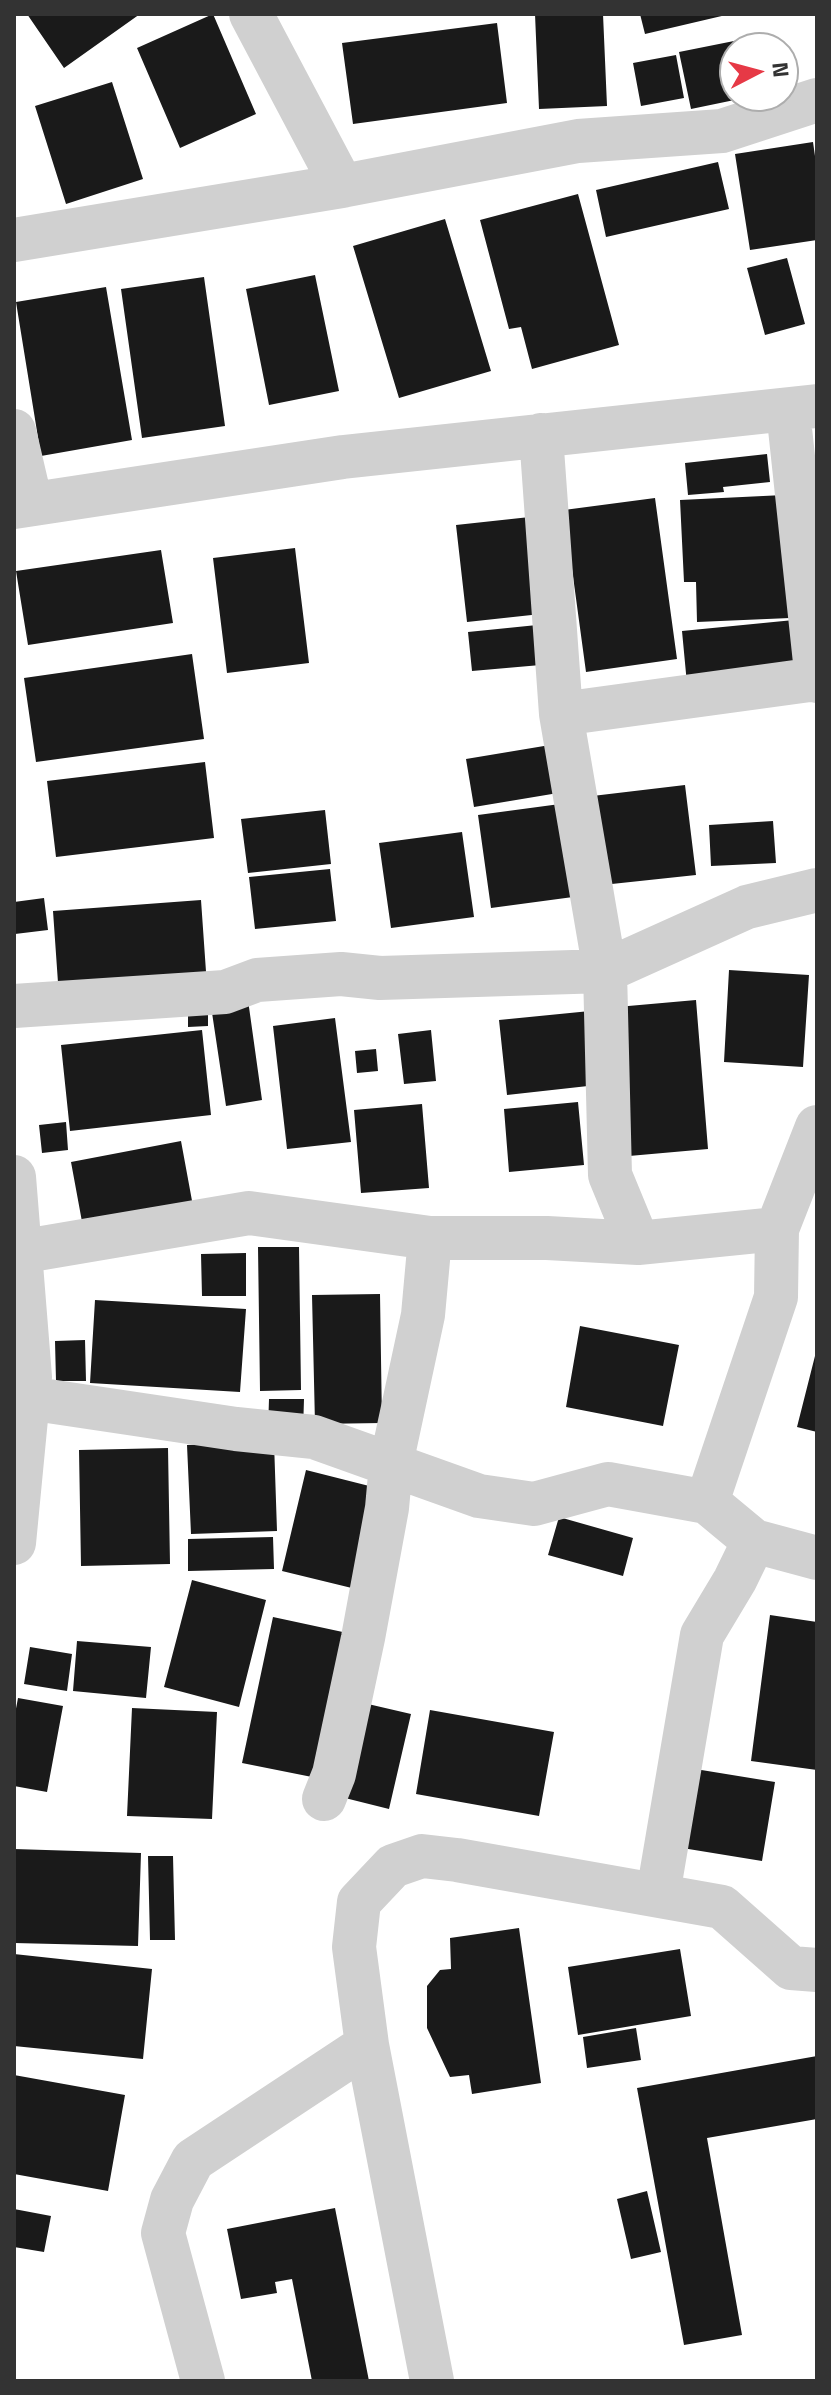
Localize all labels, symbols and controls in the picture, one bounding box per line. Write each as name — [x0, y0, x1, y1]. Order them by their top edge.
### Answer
north arrow — [719, 32, 799, 112]
text: N — [763, 60, 799, 79]

